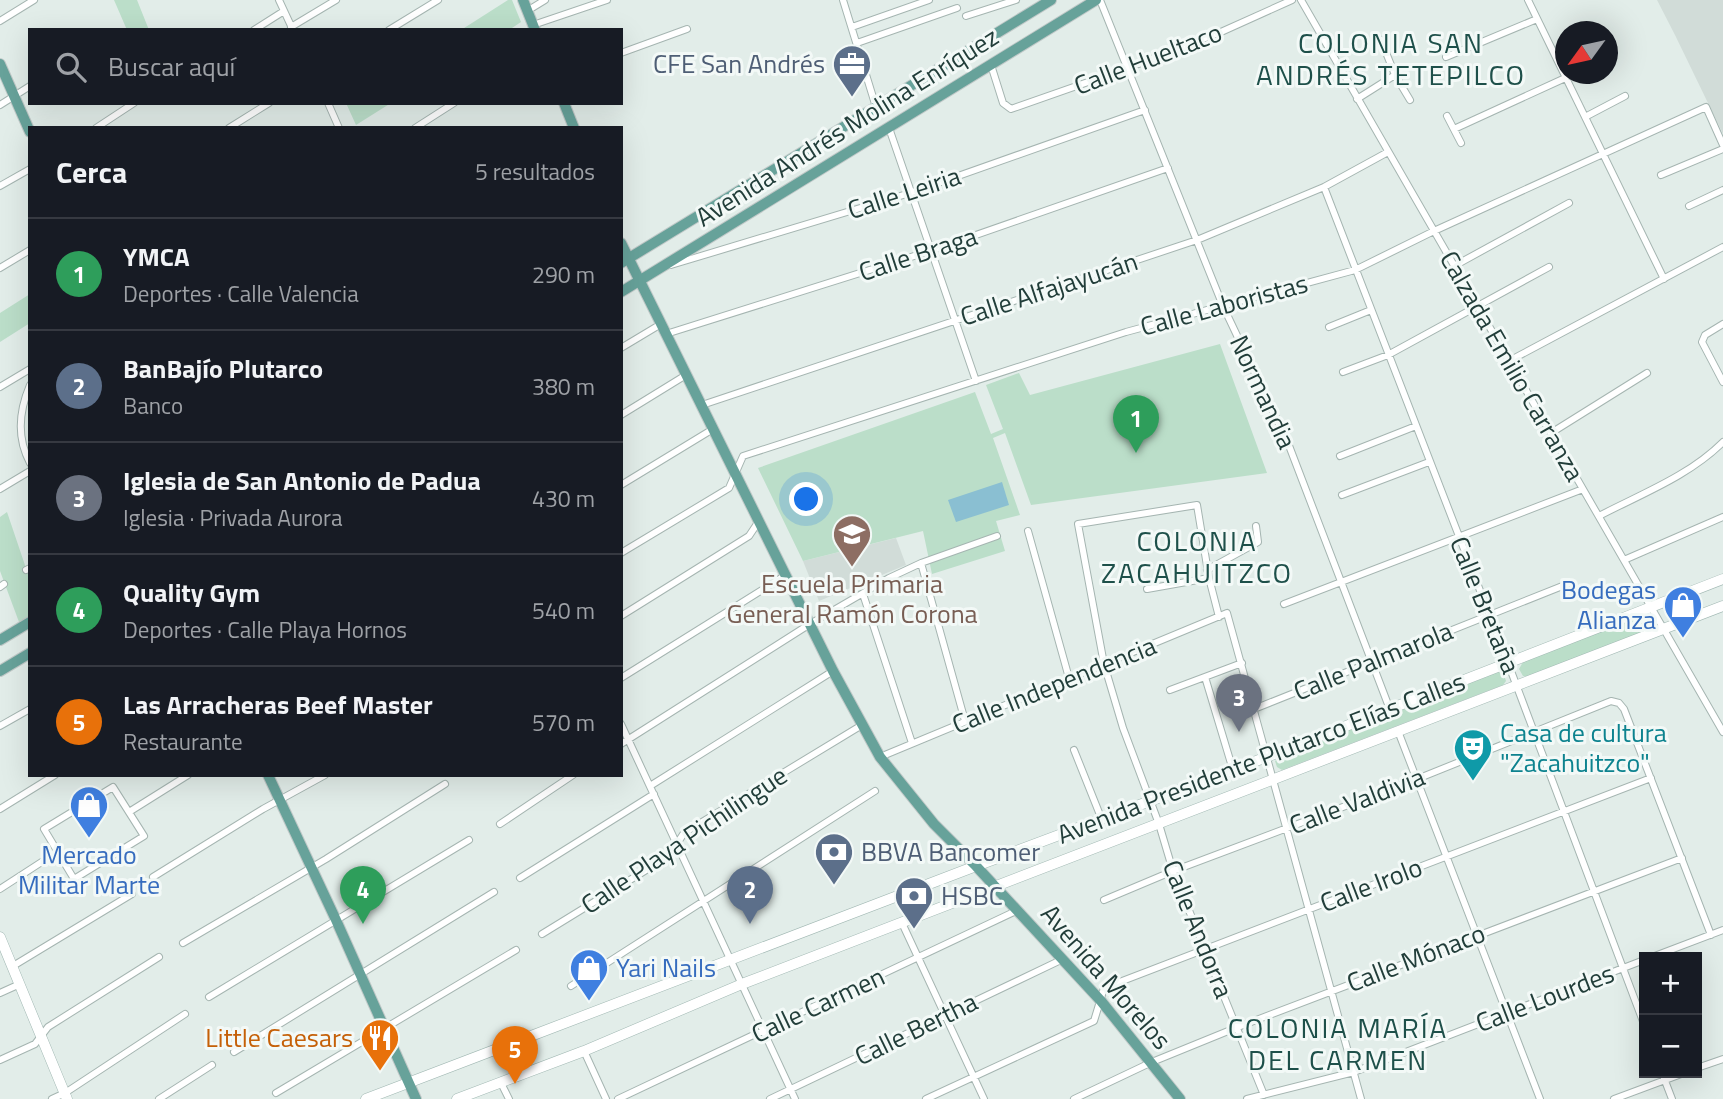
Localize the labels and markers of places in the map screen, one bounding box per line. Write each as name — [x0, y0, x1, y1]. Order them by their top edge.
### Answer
office icon: CFE San Andrés — [831, 43, 873, 98]
place label: CFE San Andrés — [653, 44, 825, 83]
pin: 1 — [1113, 395, 1159, 453]
school or university icon: Escuela Primaria General Ramón Corona — [831, 513, 873, 568]
place label: Escuela Primaria General Ramón Corona — [726, 564, 978, 633]
place label: Bodegas Alianza — [1561, 570, 1656, 639]
shop icon: Bodegas Alianza — [1662, 584, 1704, 639]
pin: 3 — [1216, 674, 1262, 732]
place label: Casa de cultura "Zacahuitzco" — [1500, 713, 1667, 782]
theatre icon: Casa de cultura "Zacahuitzco" — [1452, 727, 1494, 782]
shop icon: Mercado Militar Marte — [68, 784, 110, 839]
bank icon: BBVA Bancomer — [813, 831, 855, 886]
place label: BBVA Bancomer — [861, 832, 1040, 871]
place label: Mercado Militar Marte — [18, 835, 160, 904]
pin: 4 — [340, 866, 386, 924]
pin: 2 — [727, 866, 773, 924]
bank icon: HSBC — [893, 875, 935, 930]
place label: HSBC — [941, 876, 1003, 915]
shop icon: Yari Nails — [568, 947, 610, 1002]
place label: Yari Nails — [616, 948, 716, 987]
restaurant icon: Little Caesars — [359, 1017, 401, 1072]
place label: Little Caesars — [205, 1018, 353, 1057]
pin: 5 — [492, 1026, 538, 1084]

